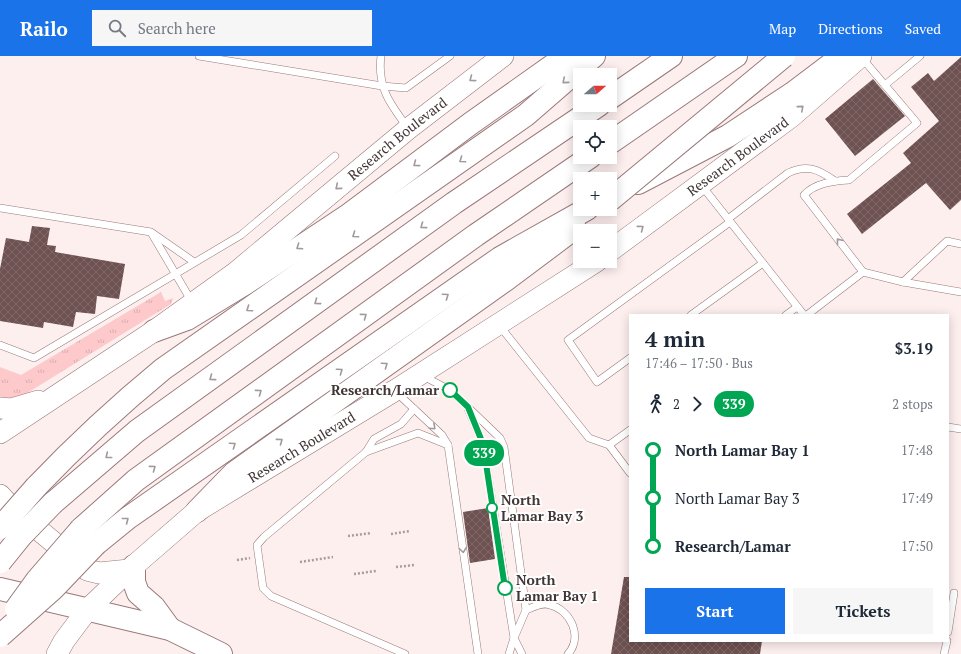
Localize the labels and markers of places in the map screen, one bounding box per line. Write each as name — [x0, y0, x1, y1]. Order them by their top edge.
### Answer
place label: Research/Lamar — [331, 380, 439, 399]
marker: Research/Lamar — [442, 382, 458, 398]
place label: North Lamar Bay 3 — [501, 490, 584, 525]
marker: North Lamar Bay 3 — [486, 502, 498, 514]
place label: North Lamar Bay 1 — [516, 570, 598, 605]
marker: North Lamar Bay 1 — [497, 580, 513, 596]

